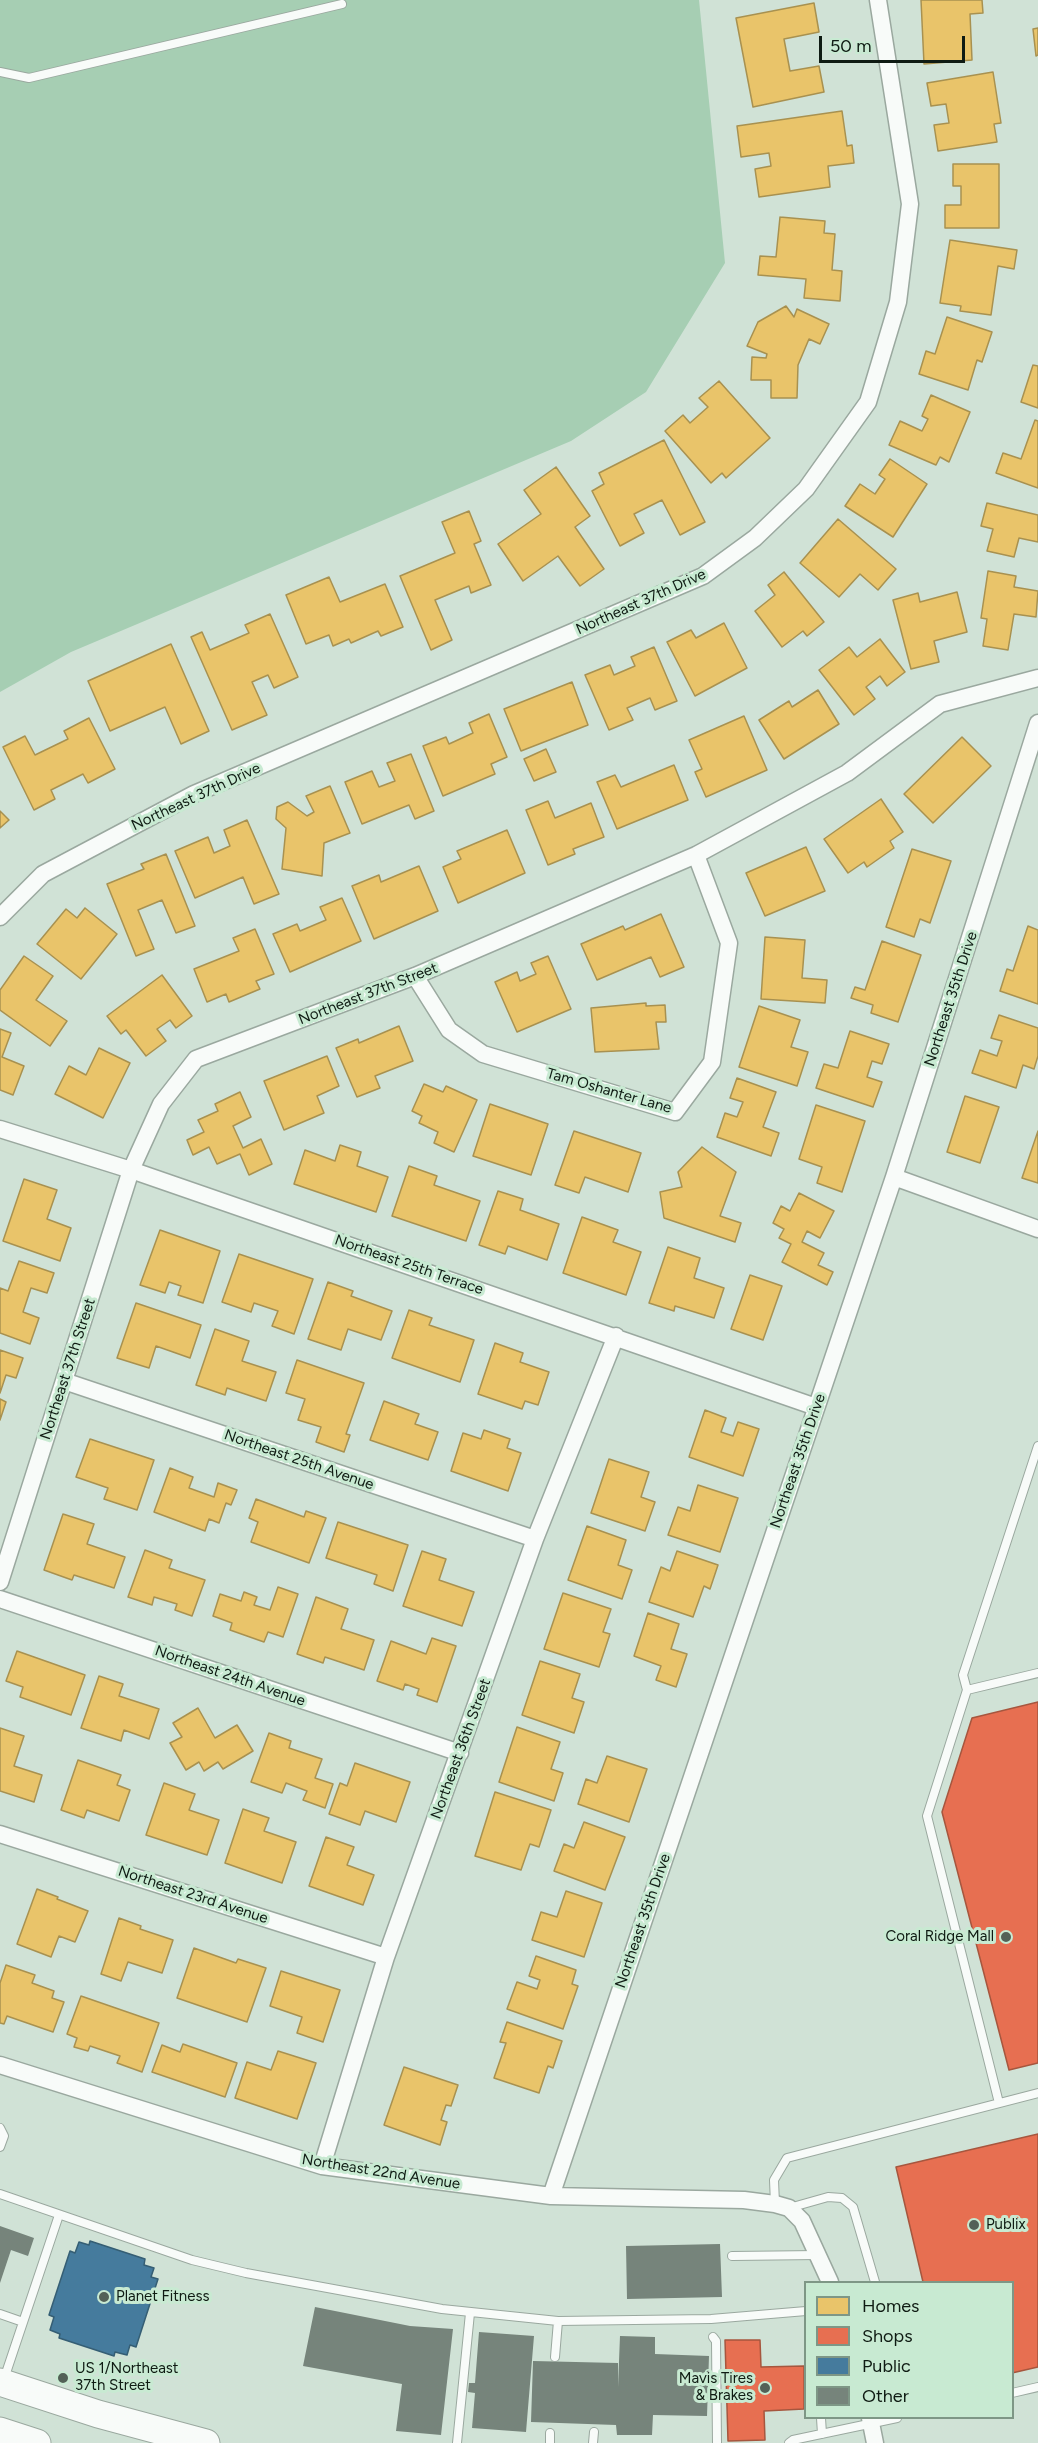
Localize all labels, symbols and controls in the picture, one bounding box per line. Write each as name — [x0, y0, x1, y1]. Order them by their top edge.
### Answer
scale bar — [822, 24, 968, 62]
text: 50 m — [830, 35, 872, 57]
street label: Northeast 37th Drive — [573, 565, 709, 639]
street label: Northeast 37th Drive — [129, 759, 263, 835]
street label: Northeast 35th Drive — [921, 929, 981, 1069]
street label: Northeast 37th Street — [296, 959, 440, 1029]
street label: Tam Oshanter Lane — [544, 1065, 674, 1117]
street label: Northeast 25th Terrace — [332, 1231, 486, 1299]
street label: Northeast 37th Street — [37, 1296, 99, 1442]
street label: Northeast 35th Drive — [767, 1391, 829, 1531]
street label: Northeast 25th Avenue — [222, 1426, 376, 1494]
street label: Northeast 24th Avenue — [152, 1642, 308, 1710]
street label: Northeast 36th Street — [427, 1676, 495, 1822]
street label: Northeast 35th Drive — [612, 1851, 674, 1991]
street label: Northeast 23rd Avenue — [116, 1862, 270, 1928]
place label: Coral Ridge Mall — [885, 1928, 994, 1946]
marker: Coral Ridge Mall — [999, 1930, 1013, 1944]
street label: Northeast 22nd Avenue — [301, 2151, 461, 2193]
place label: Publix — [986, 2216, 1026, 2234]
marker: Publix — [967, 2218, 981, 2232]
legend — [804, 2281, 1014, 2419]
place label: Planet Fitness — [116, 2288, 209, 2306]
marker: Planet Fitness — [97, 2290, 111, 2304]
text: Homes — [862, 2295, 920, 2317]
text: Shops — [862, 2325, 913, 2347]
text: Public — [862, 2355, 911, 2377]
place label: US 1/Northeast 37th Street — [75, 2360, 178, 2395]
place label: Mavis Tires & Brakes — [679, 2370, 753, 2405]
marker: US 1/Northeast 37th Street — [56, 2371, 70, 2385]
marker: Mavis Tires & Brakes — [758, 2381, 772, 2395]
text: Other — [862, 2385, 909, 2407]

